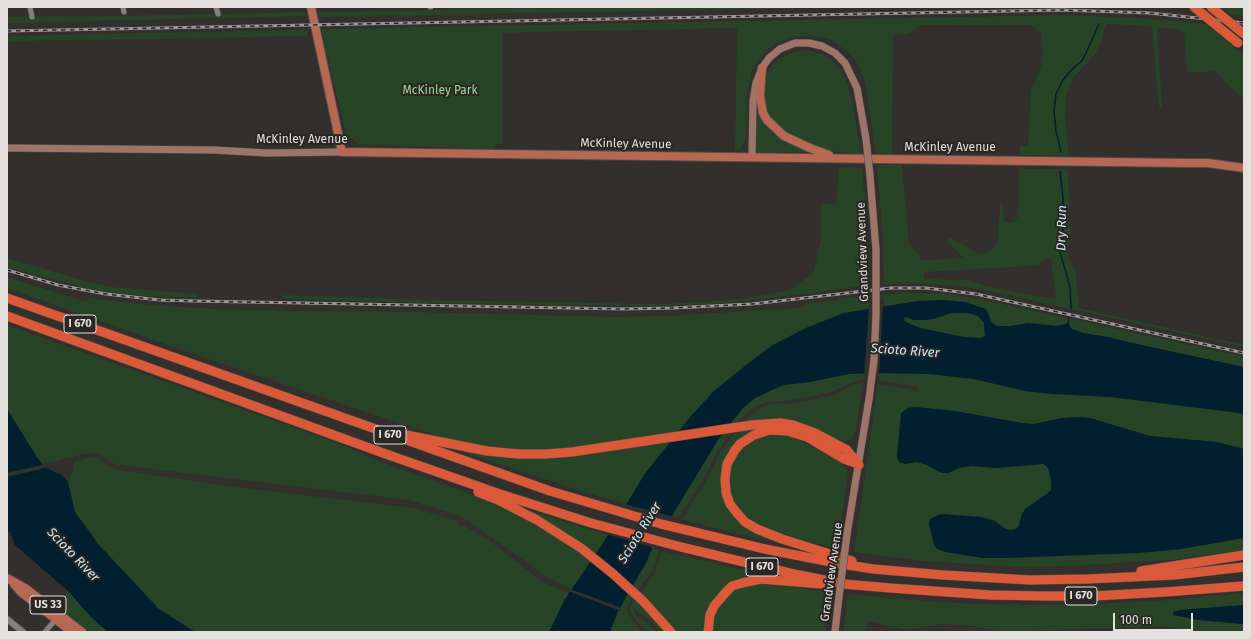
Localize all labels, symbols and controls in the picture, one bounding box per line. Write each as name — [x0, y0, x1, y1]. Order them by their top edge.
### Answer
park label: McKinley Park — [402, 84, 478, 98]
street label: McKinley Avenue — [256, 133, 348, 147]
street label: McKinley Avenue — [580, 136, 672, 152]
street label: McKinley Avenue — [904, 141, 996, 155]
street label: Grandview Avenue — [854, 202, 872, 302]
water label: Dry Run — [1054, 205, 1070, 251]
road number: I 670 — [64, 315, 96, 333]
water label: Scioto River — [870, 341, 940, 361]
road number: I 670 — [374, 426, 406, 444]
water label: Scioto River — [615, 500, 665, 566]
street label: Grandview Avenue — [818, 522, 846, 622]
water label: Scioto River — [43, 525, 103, 585]
road number: I 670 — [746, 558, 778, 576]
road number: I 670 — [1065, 587, 1097, 605]
road number: US 33 — [30, 596, 66, 614]
scale bar — [1115, 605, 1195, 631]
text: 100 m — [1120, 613, 1152, 627]

